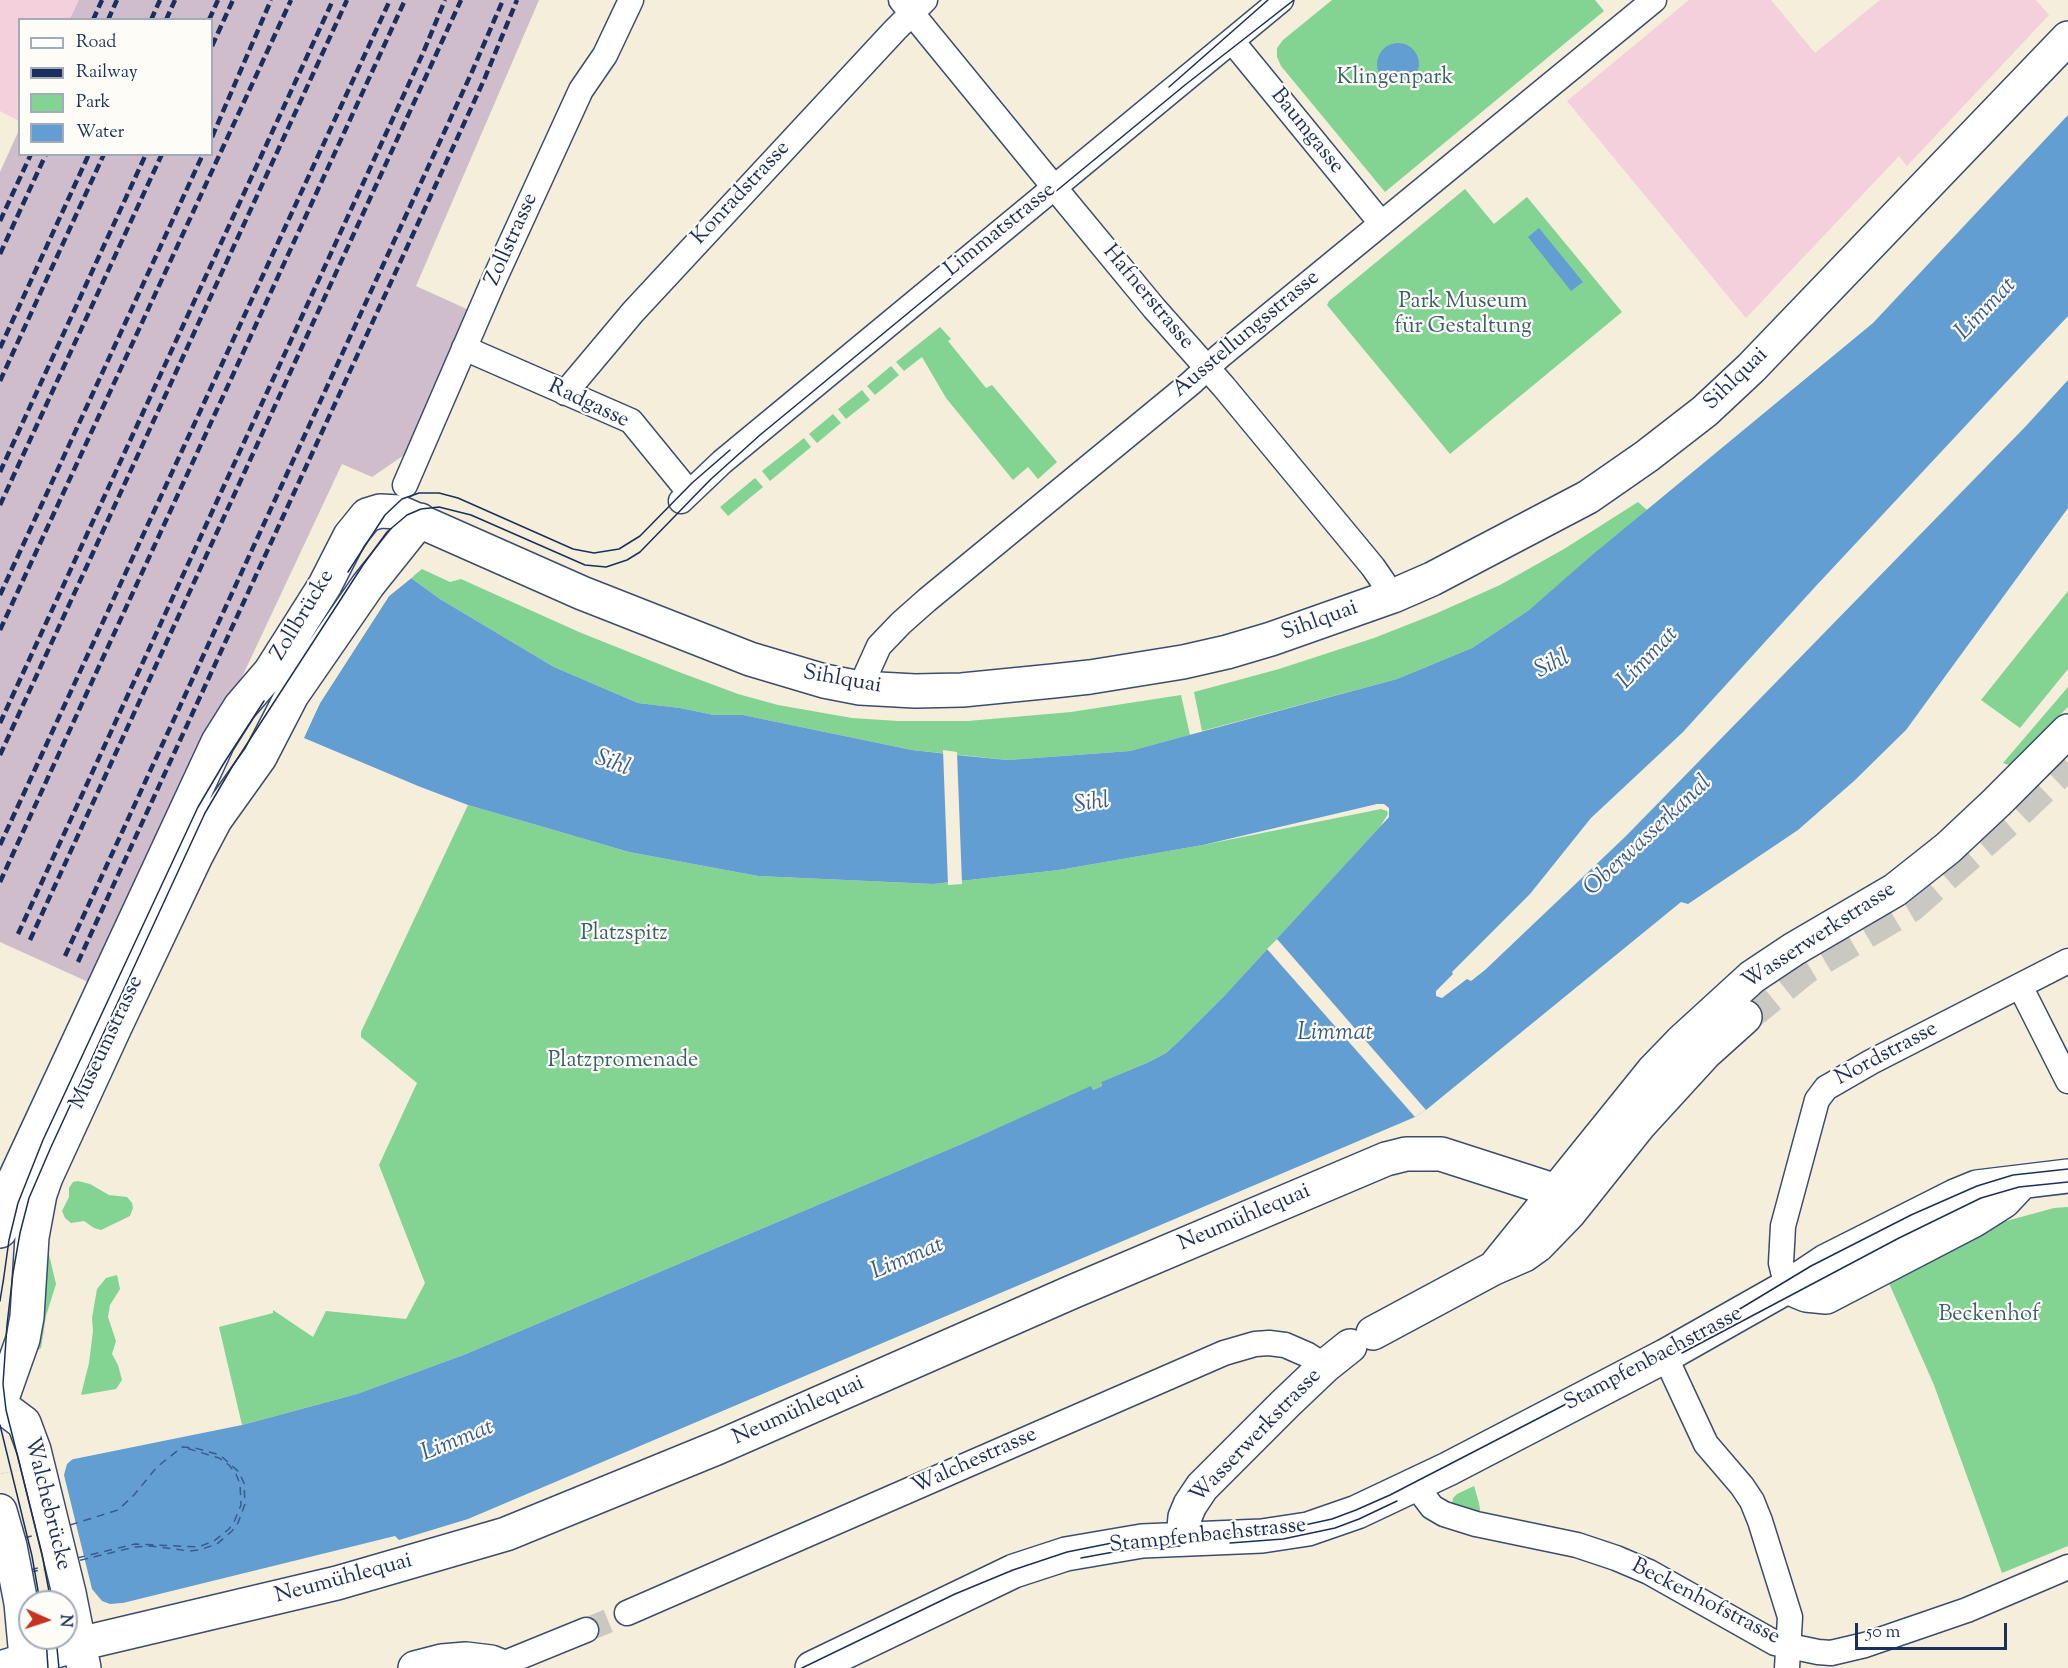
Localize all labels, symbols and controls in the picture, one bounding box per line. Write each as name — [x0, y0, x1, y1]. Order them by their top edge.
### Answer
legend — [18, 18, 213, 156]
text: Road — [76, 30, 116, 56]
text: Railway — [76, 60, 138, 86]
park label: Klingenpark — [1337, 66, 1453, 92]
street label: Baumgasse — [1263, 84, 1349, 180]
text: Park — [76, 90, 110, 116]
text: Water — [76, 120, 124, 146]
street label: Konradstrasse — [687, 137, 797, 251]
street label: Limmatstrasse — [940, 178, 1062, 284]
street label: Zollstrasse — [481, 190, 545, 290]
street label: Hafnerstrasse — [1096, 240, 1198, 356]
street label: Ausstellungsstrasse — [1168, 266, 1326, 404]
water label: Limmat — [1950, 273, 2024, 347]
park label: Park Museum für Gestaltung — [1394, 290, 1532, 342]
street label: Sihlquai — [1699, 343, 1775, 417]
street label: Radgasse — [543, 375, 633, 435]
street label: Zollbrücke — [267, 566, 341, 666]
street label: Sihlquai — [1278, 596, 1362, 648]
water label: Limmat — [1612, 622, 1686, 696]
water label: Sihl — [1531, 645, 1575, 687]
street label: Sihlquai — [801, 661, 883, 701]
water label: Sihl — [590, 745, 634, 785]
water label: Oberwasserkanal — [1579, 770, 1719, 904]
water label: Sihl — [1073, 788, 1111, 822]
street label: Wasserwerkstrasse — [1738, 878, 1902, 996]
park label: Platzspitz — [580, 922, 668, 948]
street label: Museumstrasse — [66, 972, 150, 1114]
street label: Nordstrasse — [1831, 1017, 1943, 1093]
water label: Limmat — [1297, 1021, 1373, 1049]
park label: Platzpromenade — [548, 1049, 698, 1075]
street label: Neumühlequai — [1175, 1179, 1315, 1259]
water label: Limmat — [867, 1232, 949, 1288]
street label: Stampfenbachstrasse — [1560, 1302, 1748, 1418]
park label: Beckenhof — [1938, 1303, 2040, 1329]
street label: Wasserwerkstrasse — [1186, 1364, 1328, 1510]
street label: Neumühlequai — [729, 1371, 869, 1453]
water label: Limmat — [417, 1414, 499, 1470]
street label: Walchestrasse — [908, 1423, 1042, 1501]
street label: Walchebrücke — [17, 1435, 75, 1573]
street label: Stampfenbachstrasse — [1108, 1514, 1308, 1560]
street label: Neumühlequai — [272, 1549, 416, 1611]
street label: Beckenhofstrasse — [1626, 1554, 1784, 1652]
north arrow — [18, 1590, 78, 1650]
scale bar — [1858, 1611, 2010, 1649]
text: N — [53, 1614, 76, 1628]
text: 50 m — [1866, 1620, 1900, 1646]

